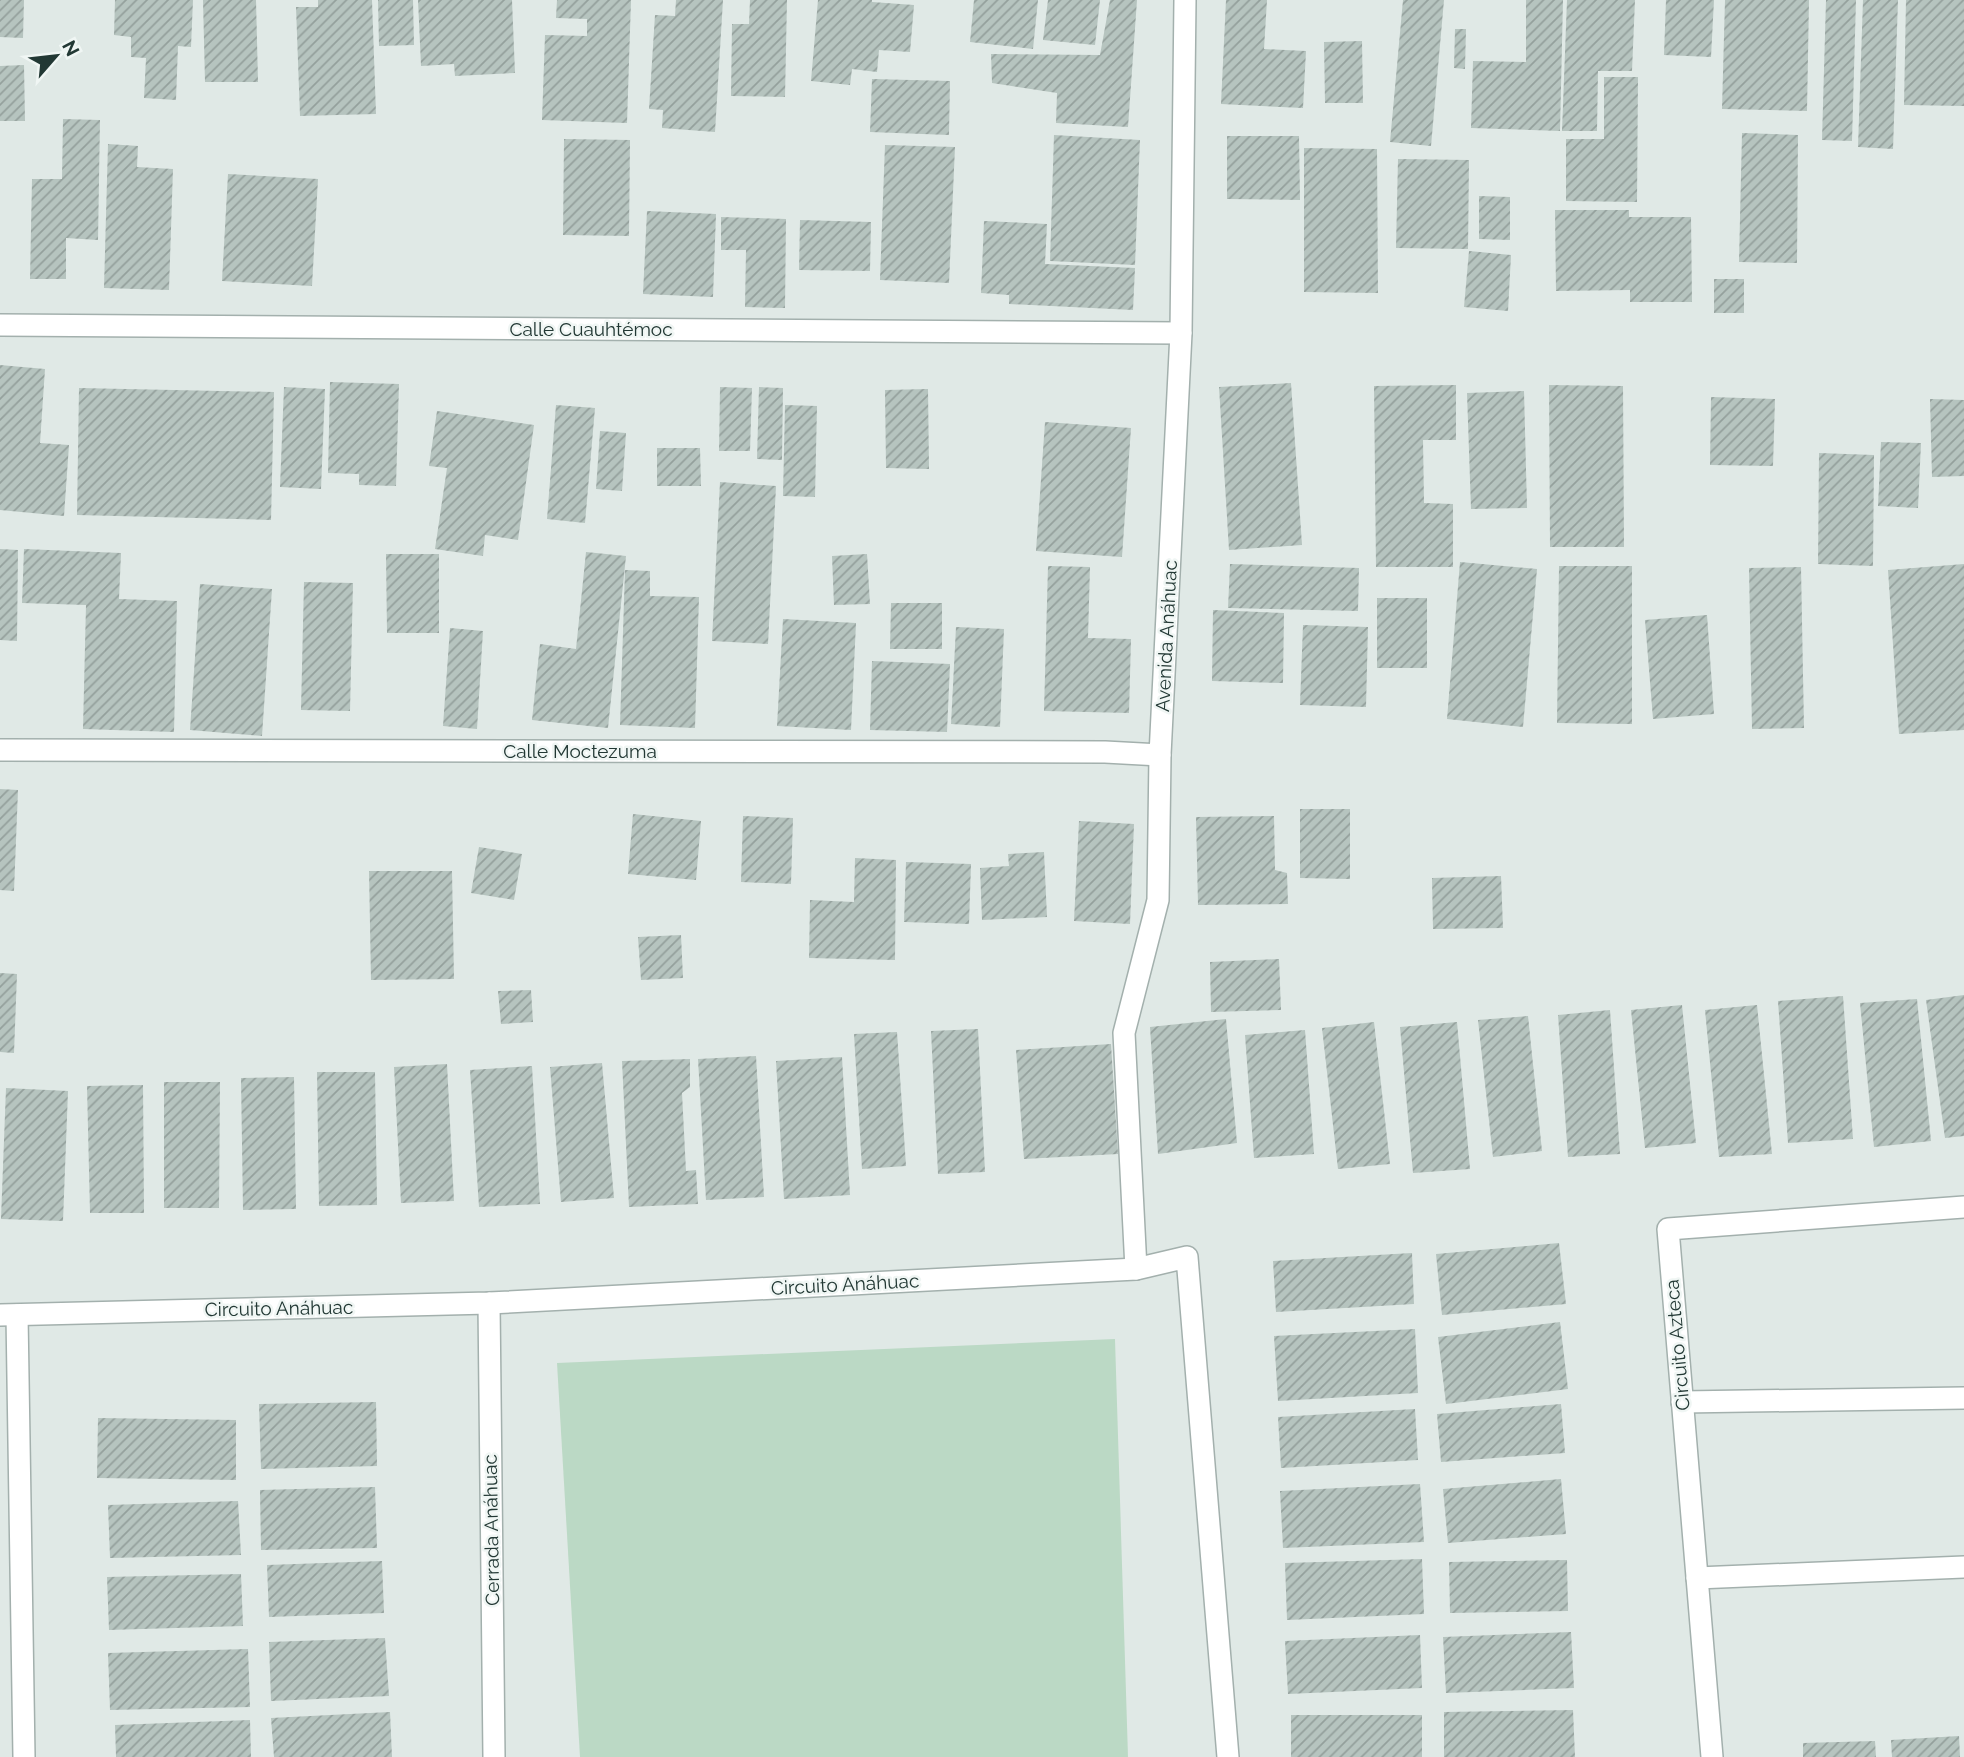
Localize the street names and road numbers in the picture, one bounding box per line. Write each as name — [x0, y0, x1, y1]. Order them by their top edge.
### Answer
street label: Calle Cuauhtémoc — [509, 318, 673, 340]
street label: Avenida Anáhuac — [1151, 559, 1181, 713]
street label: Calle Moctezuma — [503, 740, 657, 762]
street label: Circuito Anáhuac — [770, 1269, 920, 1299]
street label: Circuito Azteca — [1660, 1279, 1694, 1411]
street label: Circuito Anáhuac — [205, 1296, 353, 1320]
street label: Cerrada Anáhuac — [479, 1454, 503, 1606]

